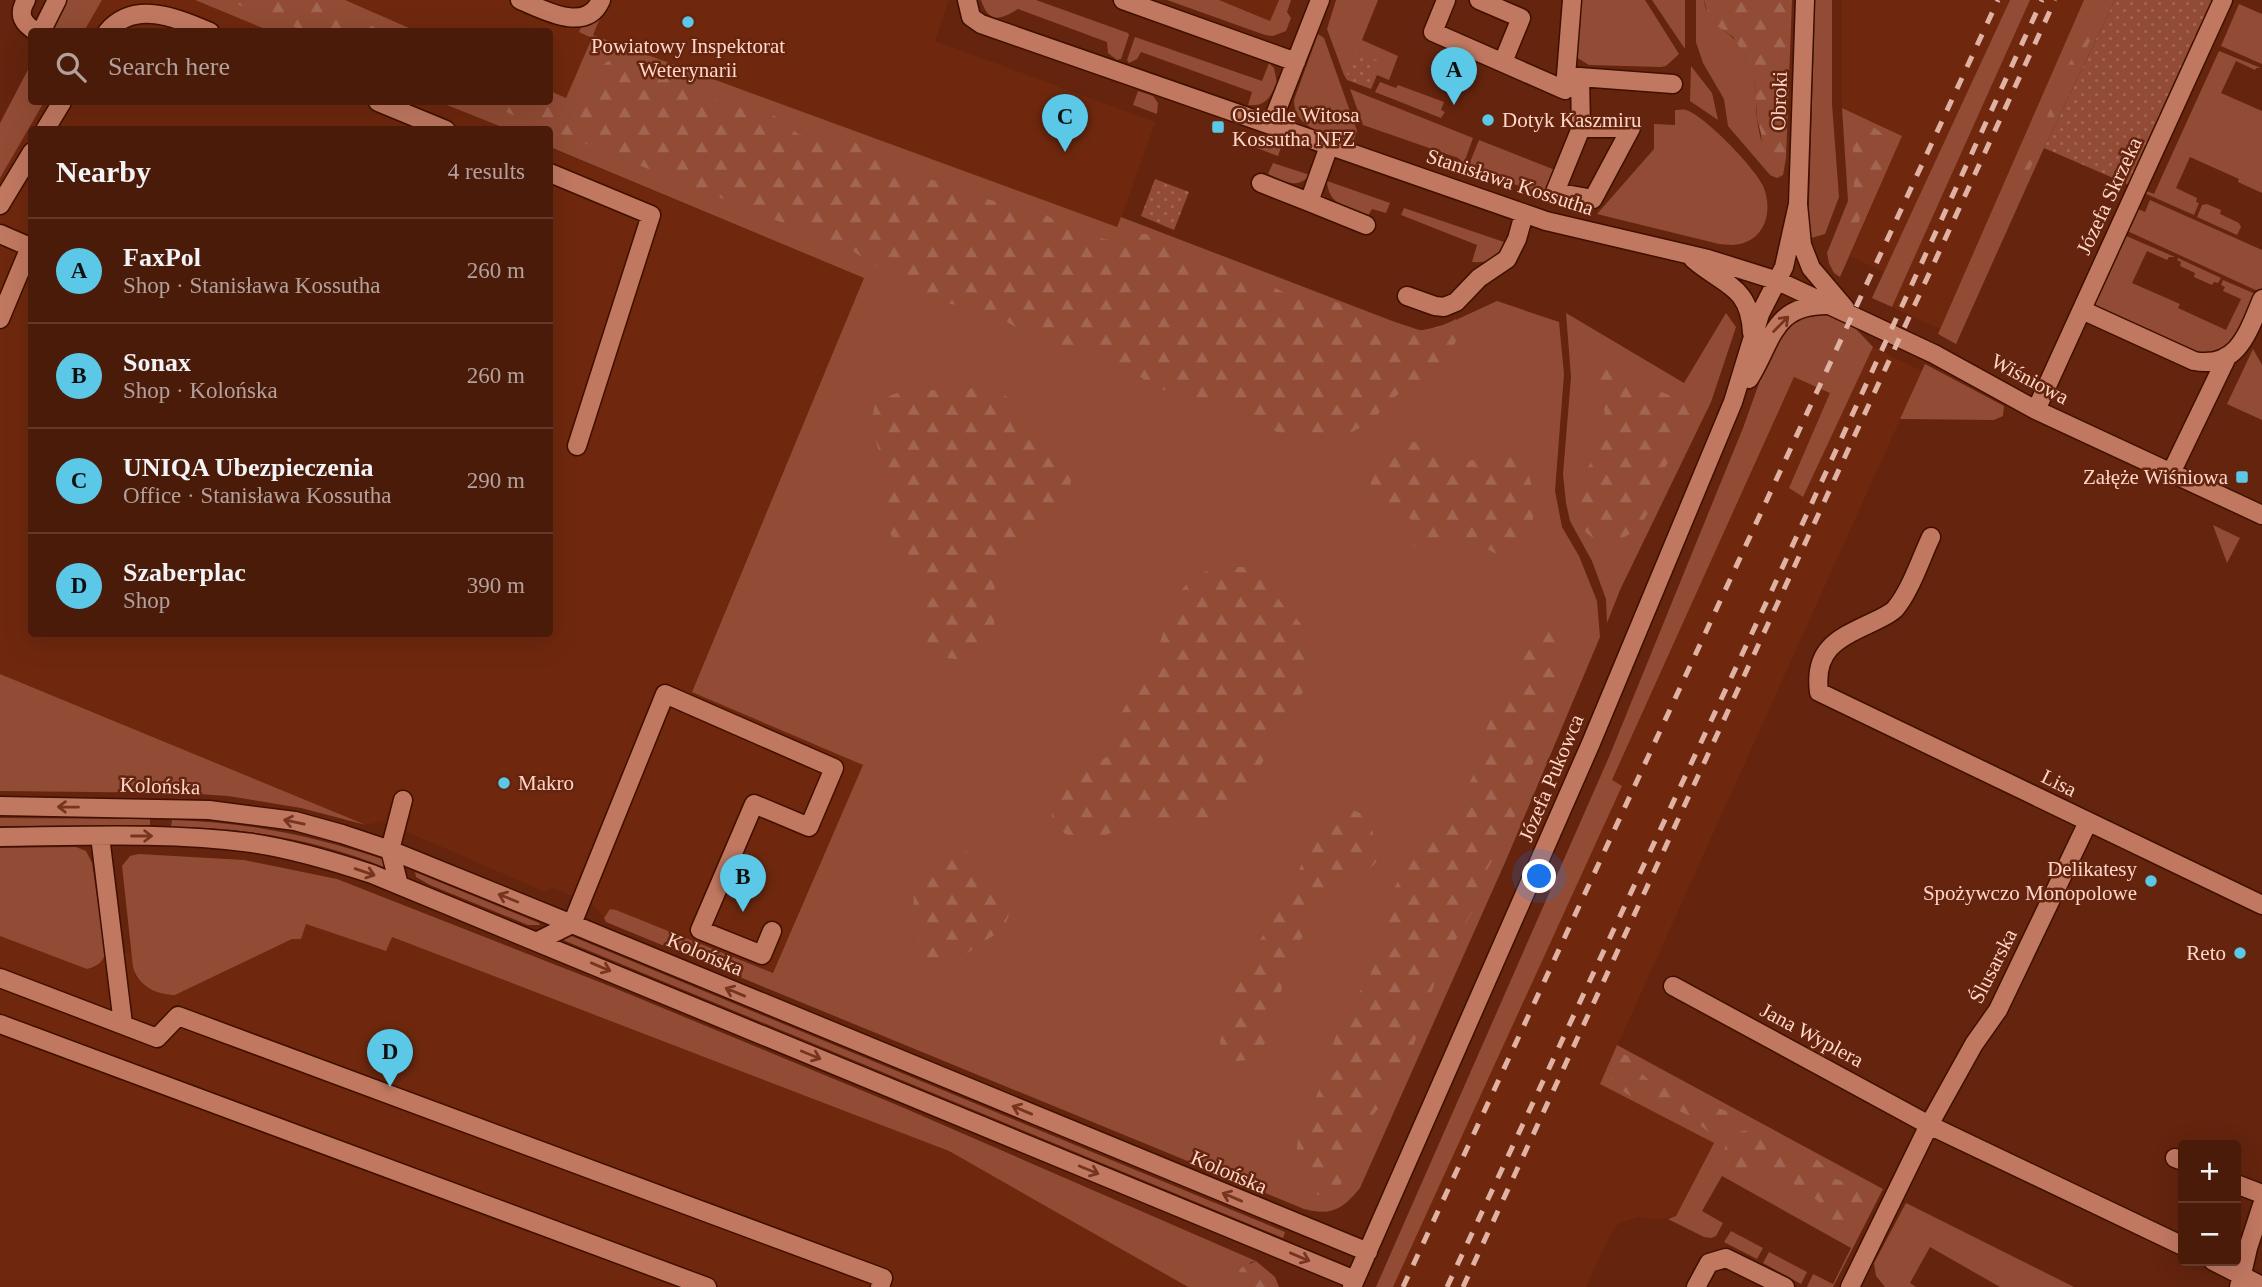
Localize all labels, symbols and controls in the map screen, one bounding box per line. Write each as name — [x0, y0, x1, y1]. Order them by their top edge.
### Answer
marker: Powiatowy Inspektorat Weterynarii — [680, 14, 696, 30]
search box — [28, 28, 553, 105]
place label: Powiatowy Inspektorat Weterynarii — [591, 34, 785, 82]
pin: A — [1431, 47, 1477, 105]
icon: search — [52, 48, 90, 86]
text: Search here — [108, 52, 230, 81]
street label: Obroki — [1766, 71, 1792, 131]
pin: C — [1042, 94, 1088, 152]
place label: Osiedle Witosa Kossutha NFZ — [1232, 103, 1360, 151]
place label: Dotyk Kaszmiru — [1502, 108, 1642, 132]
marker: Dotyk Kaszmiru — [1480, 112, 1496, 128]
marker: Osiedle Witosa Kossutha NFZ — [1210, 119, 1226, 135]
street label: Józefa Skrzeka — [2071, 133, 2147, 258]
street label: Stanisława Kossutha — [1423, 144, 1597, 221]
text: Nearby — [56, 155, 151, 188]
text: 4 results — [448, 159, 525, 184]
text: FaxPol — [123, 243, 201, 272]
text: A — [71, 258, 87, 283]
text: 260 m — [467, 258, 525, 283]
text: Shop · Stanisława Kossutha — [123, 273, 380, 298]
one-way arrow — [1772, 315, 1789, 332]
text: Sonax — [123, 348, 191, 377]
street label: Wiśniowa — [1987, 349, 2073, 410]
text: B — [71, 363, 87, 388]
text: 260 m — [467, 363, 525, 388]
text: Shop · Kolońska — [123, 378, 278, 403]
text: UNIQA Ubezpieczenia — [123, 453, 374, 482]
place label: Załęże Wiśniowa — [2083, 465, 2229, 489]
text: C — [71, 468, 87, 493]
text: 290 m — [467, 468, 525, 493]
marker: Załęże Wiśniowa — [2234, 469, 2250, 485]
text: Office · Stanisława Kossutha — [123, 483, 392, 508]
text: Szaberplac — [123, 558, 246, 587]
text: D — [71, 573, 87, 598]
text: 390 m — [467, 573, 525, 598]
text: Shop — [123, 588, 170, 613]
street label: Józefa Pukowca — [1513, 710, 1589, 845]
street label: Lisa — [2037, 764, 2081, 802]
place label: Makro — [518, 771, 574, 795]
street label: Kolońska — [119, 773, 201, 799]
marker: Makro — [496, 775, 512, 791]
one-way arrow — [57, 800, 80, 813]
one-way arrow — [283, 815, 306, 828]
one-way arrow — [130, 829, 153, 843]
pin: B — [720, 854, 766, 912]
place label: Delikatesy Spożywczo Monopolowe — [1923, 857, 2137, 905]
your location — [1522, 859, 1556, 893]
one-way arrow — [354, 867, 376, 879]
marker: Delikatesy Spożywczo Monopolowe — [2143, 873, 2159, 889]
one-way arrow — [498, 891, 520, 904]
street label: Ślusarska — [1964, 924, 2022, 1007]
street label: Kolońska — [663, 927, 747, 981]
place label: Reto — [2186, 941, 2226, 965]
marker: Reto — [2232, 945, 2248, 961]
one-way arrow — [590, 962, 611, 975]
one-way arrow — [725, 984, 747, 997]
street label: Jana Wyplera — [1756, 998, 1868, 1072]
pin: D — [367, 1029, 413, 1087]
one-way arrow — [800, 1049, 821, 1062]
one-way arrow — [1011, 1103, 1033, 1116]
map controls — [2178, 1140, 2241, 1266]
button: + — [2178, 1140, 2241, 1203]
street label: Kolońska — [1187, 1145, 1271, 1199]
one-way arrow — [1078, 1164, 1100, 1177]
one-way arrow — [1222, 1190, 1243, 1203]
button: − — [2178, 1203, 2241, 1266]
one-way arrow — [1288, 1251, 1310, 1264]

